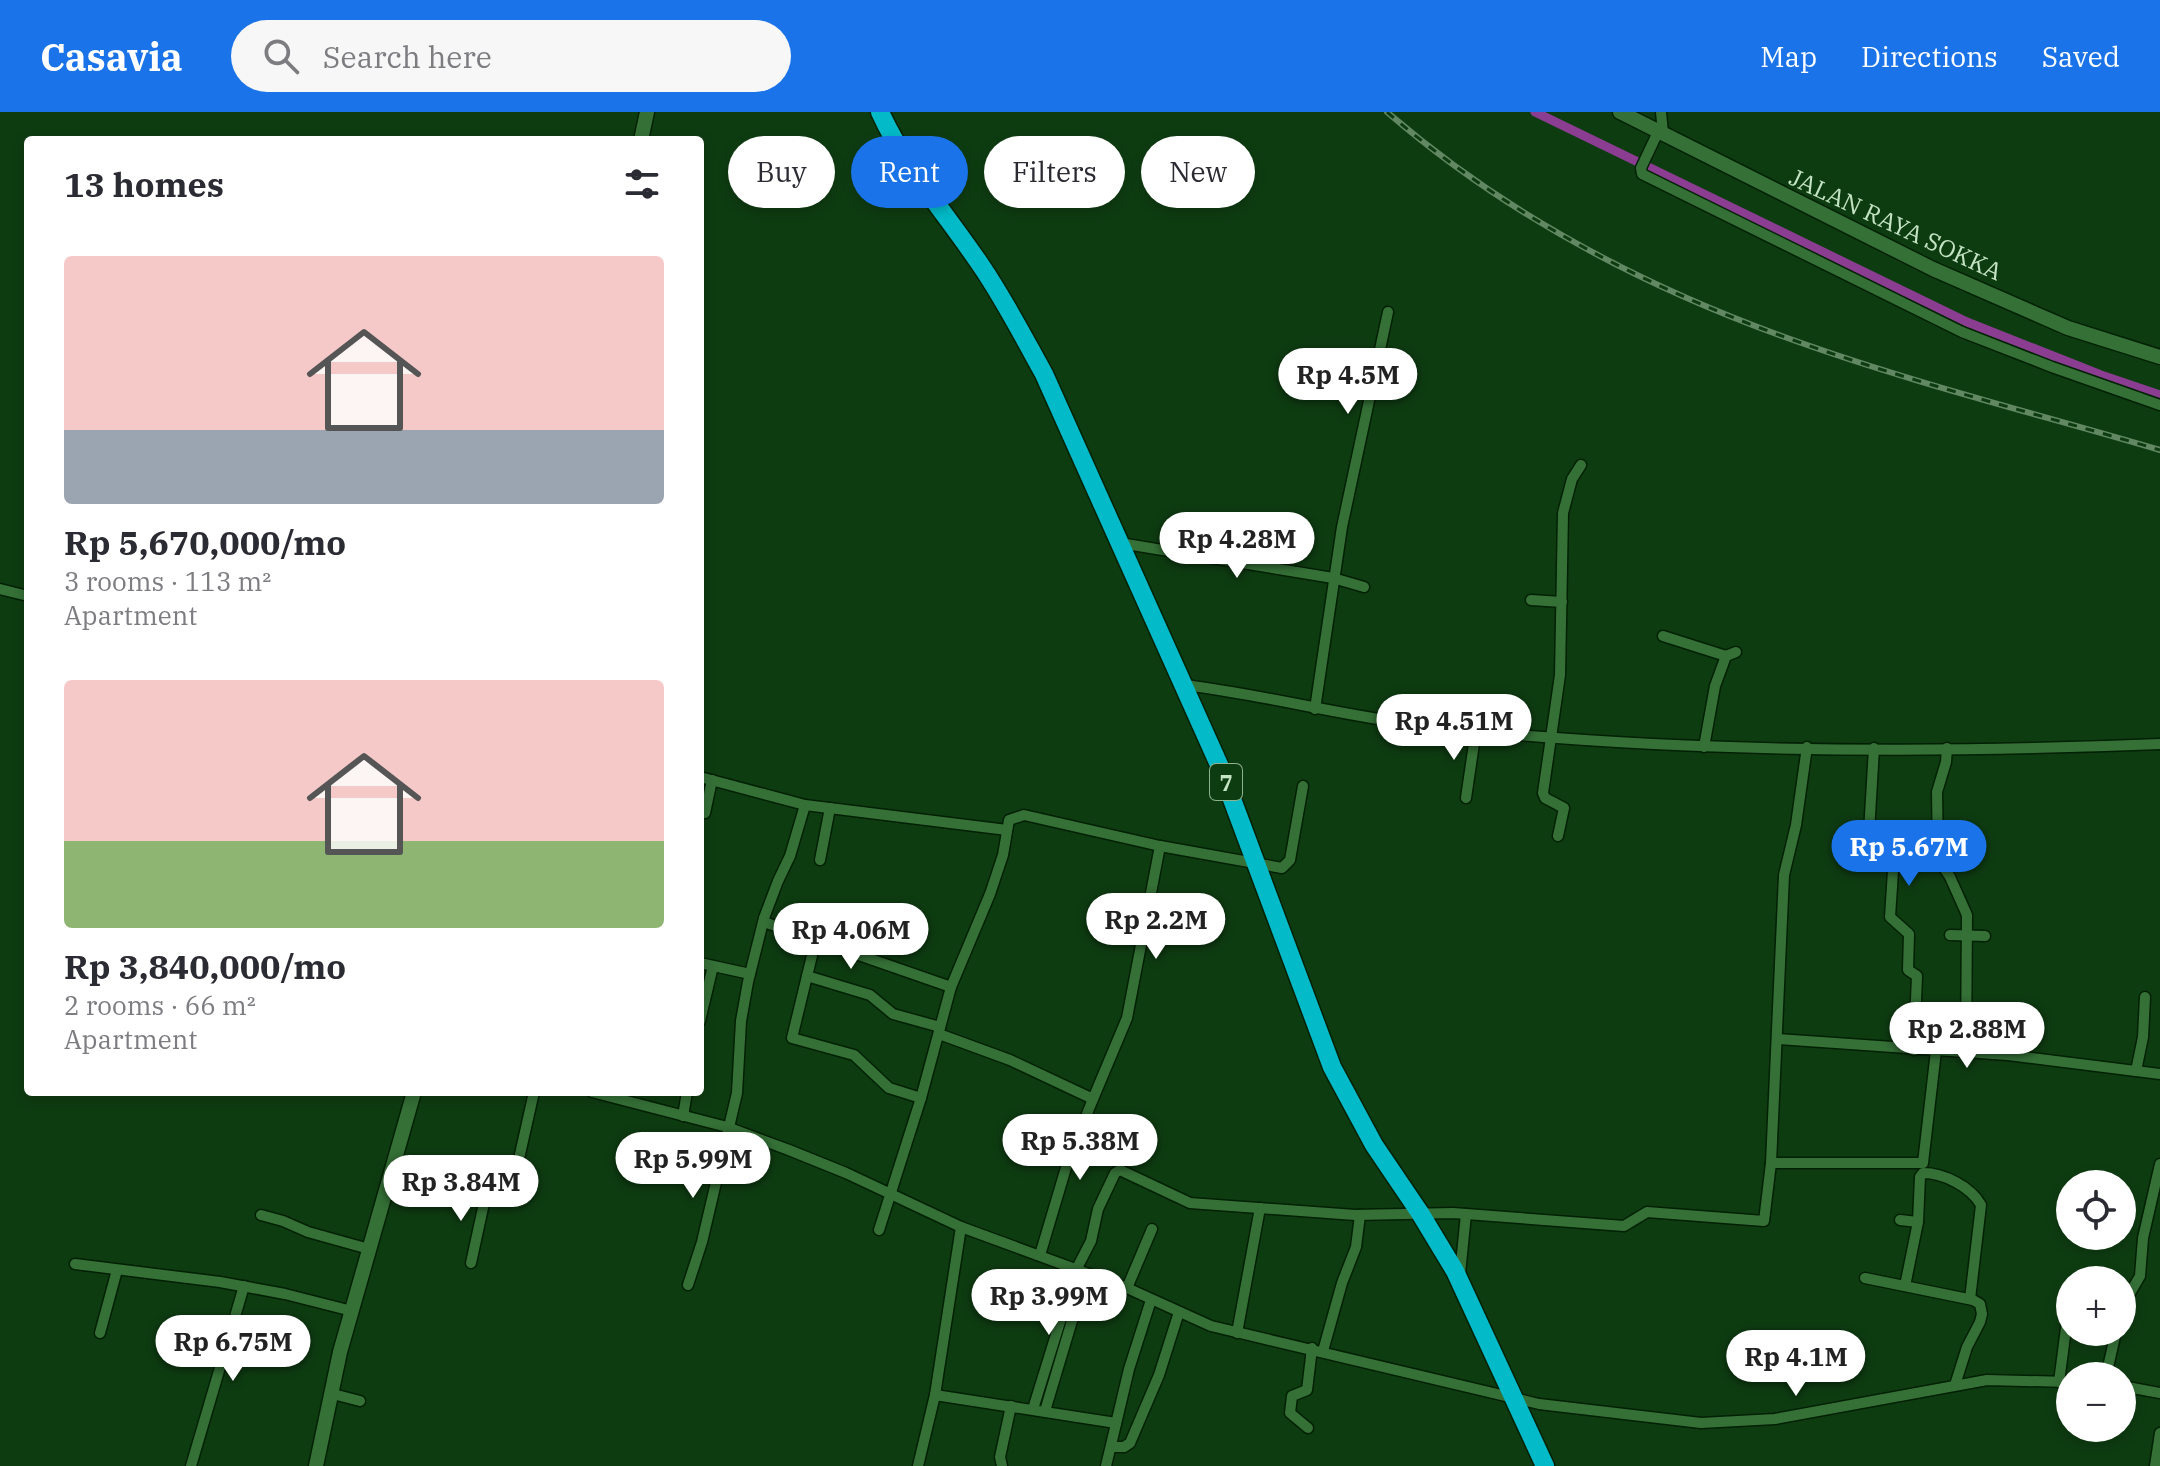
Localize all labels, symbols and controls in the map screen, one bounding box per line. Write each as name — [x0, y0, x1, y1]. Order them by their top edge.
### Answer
search box — [231, 20, 791, 92]
text: Casavia — [40, 32, 183, 81]
icon: search — [259, 34, 303, 78]
text: Search here — [323, 37, 492, 76]
text: Map — [1760, 38, 1817, 75]
text: Directions — [1861, 38, 1998, 75]
text: Saved — [2042, 38, 2120, 75]
chip: Buy — [728, 136, 835, 208]
chip: Rent — [851, 136, 968, 208]
chip: Filters — [984, 136, 1125, 208]
chip: New — [1141, 136, 1255, 208]
street label: JALAN RAYA SOKKA — [1784, 161, 2008, 288]
text: 13 homes — [64, 162, 224, 206]
icon: filters — [620, 162, 664, 206]
icon: home — [292, 308, 436, 452]
pin: Rp 4.5M — [1274, 348, 1422, 416]
text: Rp 4.5M — [1296, 357, 1400, 391]
pin: Rp 4.28M — [1154, 512, 1320, 580]
text: Rp 5,670,000/mo — [64, 520, 346, 564]
text: Rp 4.28M — [1177, 521, 1297, 555]
text: 3 rooms · 113 m² — [64, 564, 271, 598]
text: Apartment — [64, 598, 197, 632]
pin: Rp 4.51M — [1371, 694, 1537, 762]
text: Rp 4.51M — [1394, 703, 1514, 737]
icon: home — [292, 732, 436, 876]
road number: 7 — [1210, 764, 1242, 800]
pin: Rp 5.67M — [1826, 820, 1992, 888]
text: Rp 5.67M — [1849, 829, 1969, 863]
pin: Rp 2.2M — [1082, 893, 1230, 961]
text: Rp 2.2M — [1104, 902, 1208, 936]
pin: Rp 4.06M — [768, 903, 934, 971]
text: Rp 4.06M — [791, 912, 911, 946]
text: Rp 3,840,000/mo — [64, 944, 346, 988]
text: 2 rooms · 66 m² — [64, 988, 256, 1022]
pin: Rp 2.88M — [1884, 1002, 2050, 1070]
text: Rp 2.88M — [1907, 1011, 2027, 1045]
text: Apartment — [64, 1022, 197, 1056]
pin: Rp 5.38M — [997, 1114, 1163, 1182]
text: Rp 5.38M — [1020, 1123, 1140, 1157]
pin: Rp 5.99M — [610, 1132, 776, 1200]
text: Rp 5.99M — [633, 1141, 753, 1175]
pin: Rp 3.84M — [378, 1155, 544, 1223]
text: Rp 3.84M — [401, 1164, 521, 1198]
map controls — [2056, 1170, 2136, 1442]
button: locate — [2056, 1170, 2136, 1250]
button: + — [2056, 1266, 2136, 1346]
pin: Rp 3.99M — [966, 1269, 1132, 1337]
text: Rp 3.99M — [989, 1278, 1109, 1312]
pin: Rp 6.75M — [150, 1315, 316, 1383]
text: Rp 6.75M — [173, 1324, 293, 1358]
pin: Rp 4.1M — [1722, 1330, 1870, 1398]
text: Rp 4.1M — [1744, 1339, 1848, 1373]
button: − — [2056, 1362, 2136, 1442]

